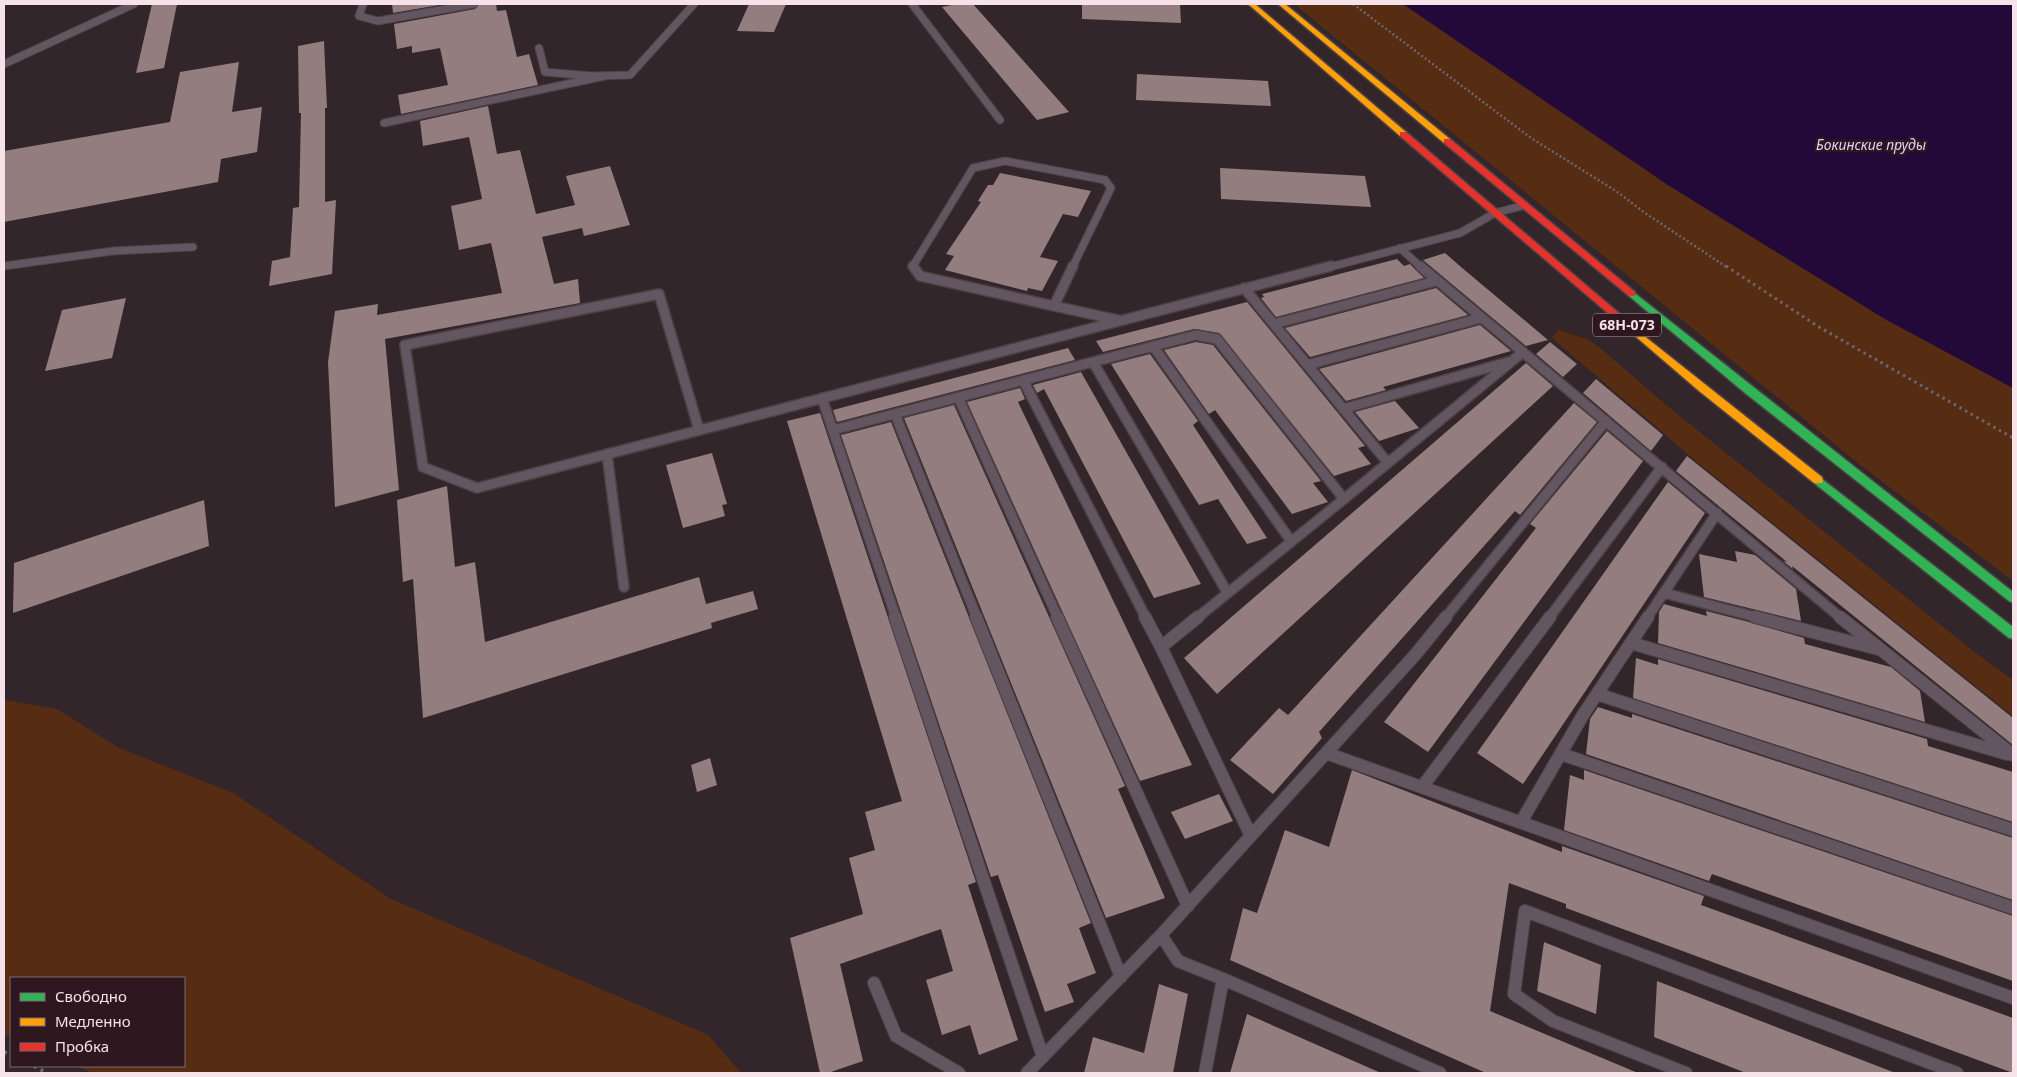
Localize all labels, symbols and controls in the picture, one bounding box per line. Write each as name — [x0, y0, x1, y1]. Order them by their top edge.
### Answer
water label: Бокинские пруды — [1816, 135, 1926, 154]
road number: 68Н-073 — [1593, 314, 1661, 336]
legend — [10, 977, 185, 1067]
text: Свободно — [55, 986, 127, 1006]
text: Медленно — [55, 1011, 131, 1031]
text: Пробка — [55, 1036, 109, 1056]

